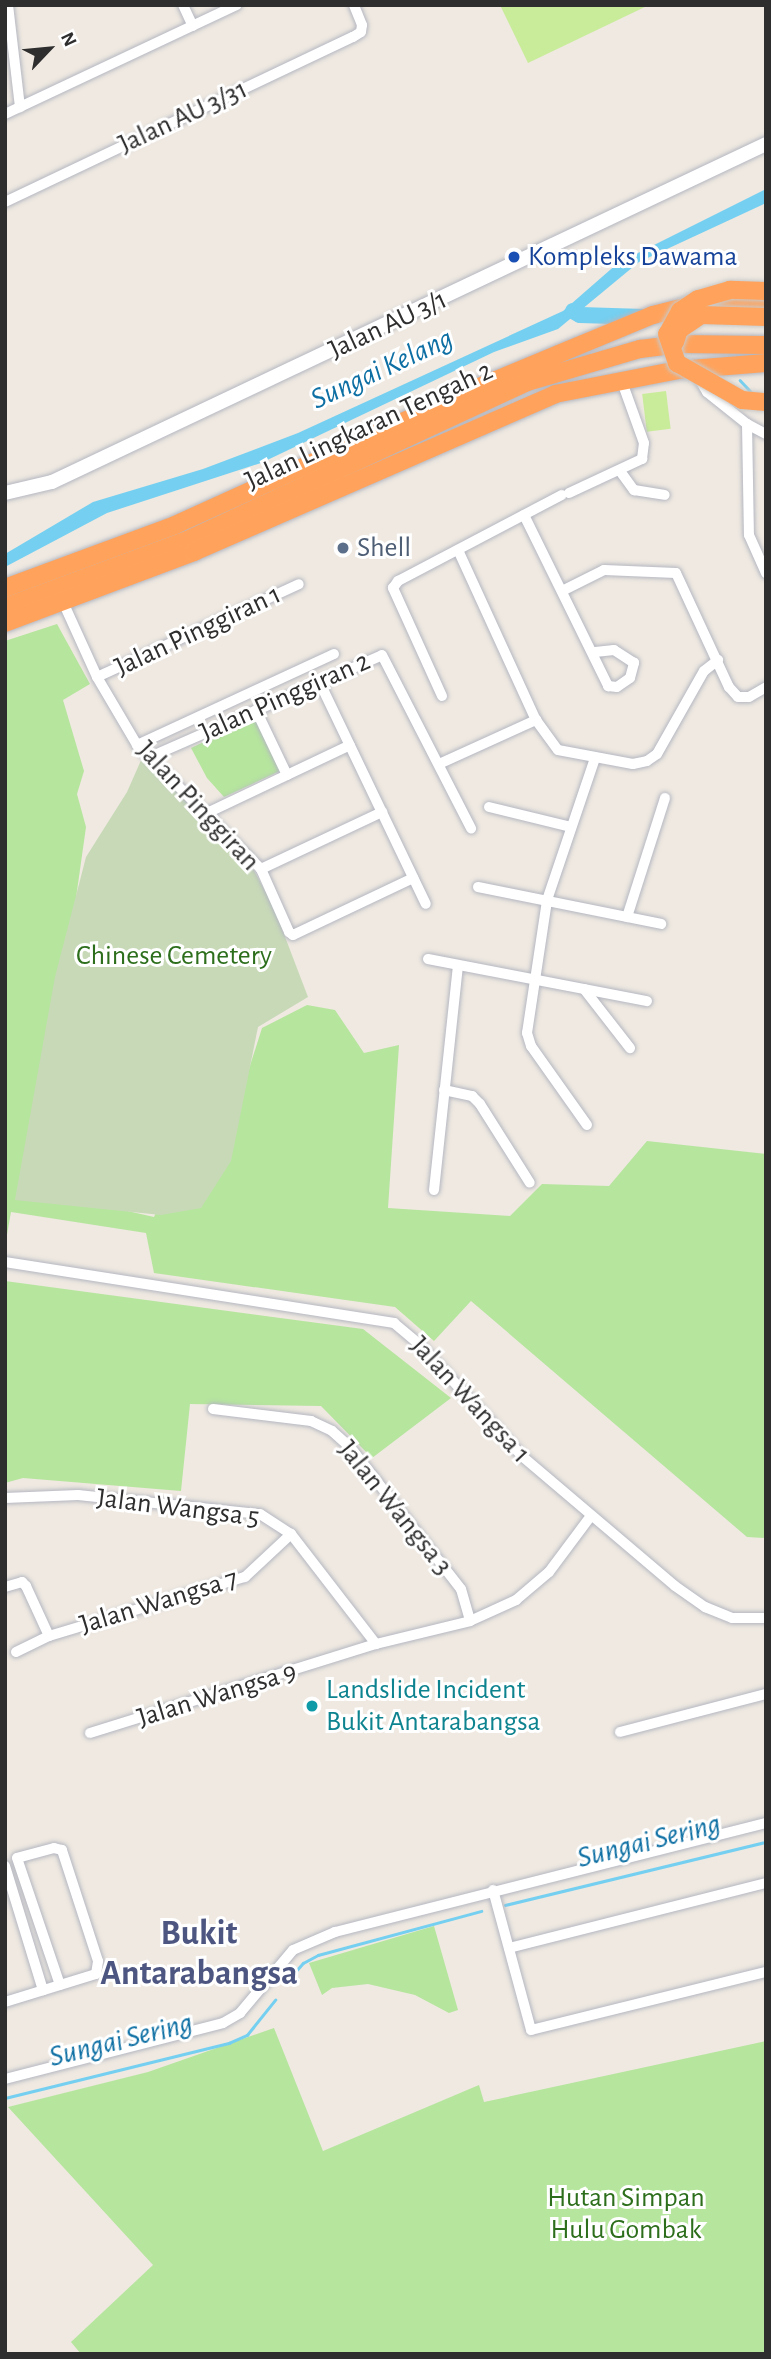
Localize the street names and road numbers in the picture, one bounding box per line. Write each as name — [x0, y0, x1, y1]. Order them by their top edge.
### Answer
street label: Jalan AU 3/31 — [113, 73, 253, 161]
street label: Jalan AU 3/1 — [323, 283, 453, 367]
street label: Jalan Lingkaran Tengah 2 — [240, 354, 498, 498]
street label: Jalan Pinggiran 1 — [109, 578, 287, 684]
street label: Jalan Pinggiran 2 — [195, 644, 375, 750]
street label: Jalan Pinggiran — [129, 734, 267, 878]
street label: Jalan Wangsa 1 — [403, 1329, 537, 1471]
street label: Jalan Wangsa 3 — [331, 1434, 459, 1582]
street label: Jalan Wangsa 5 — [95, 1481, 261, 1535]
street label: Jalan Wangsa 7 — [76, 1562, 242, 1642]
street label: Jalan Wangsa 9 — [133, 1655, 301, 1735]

